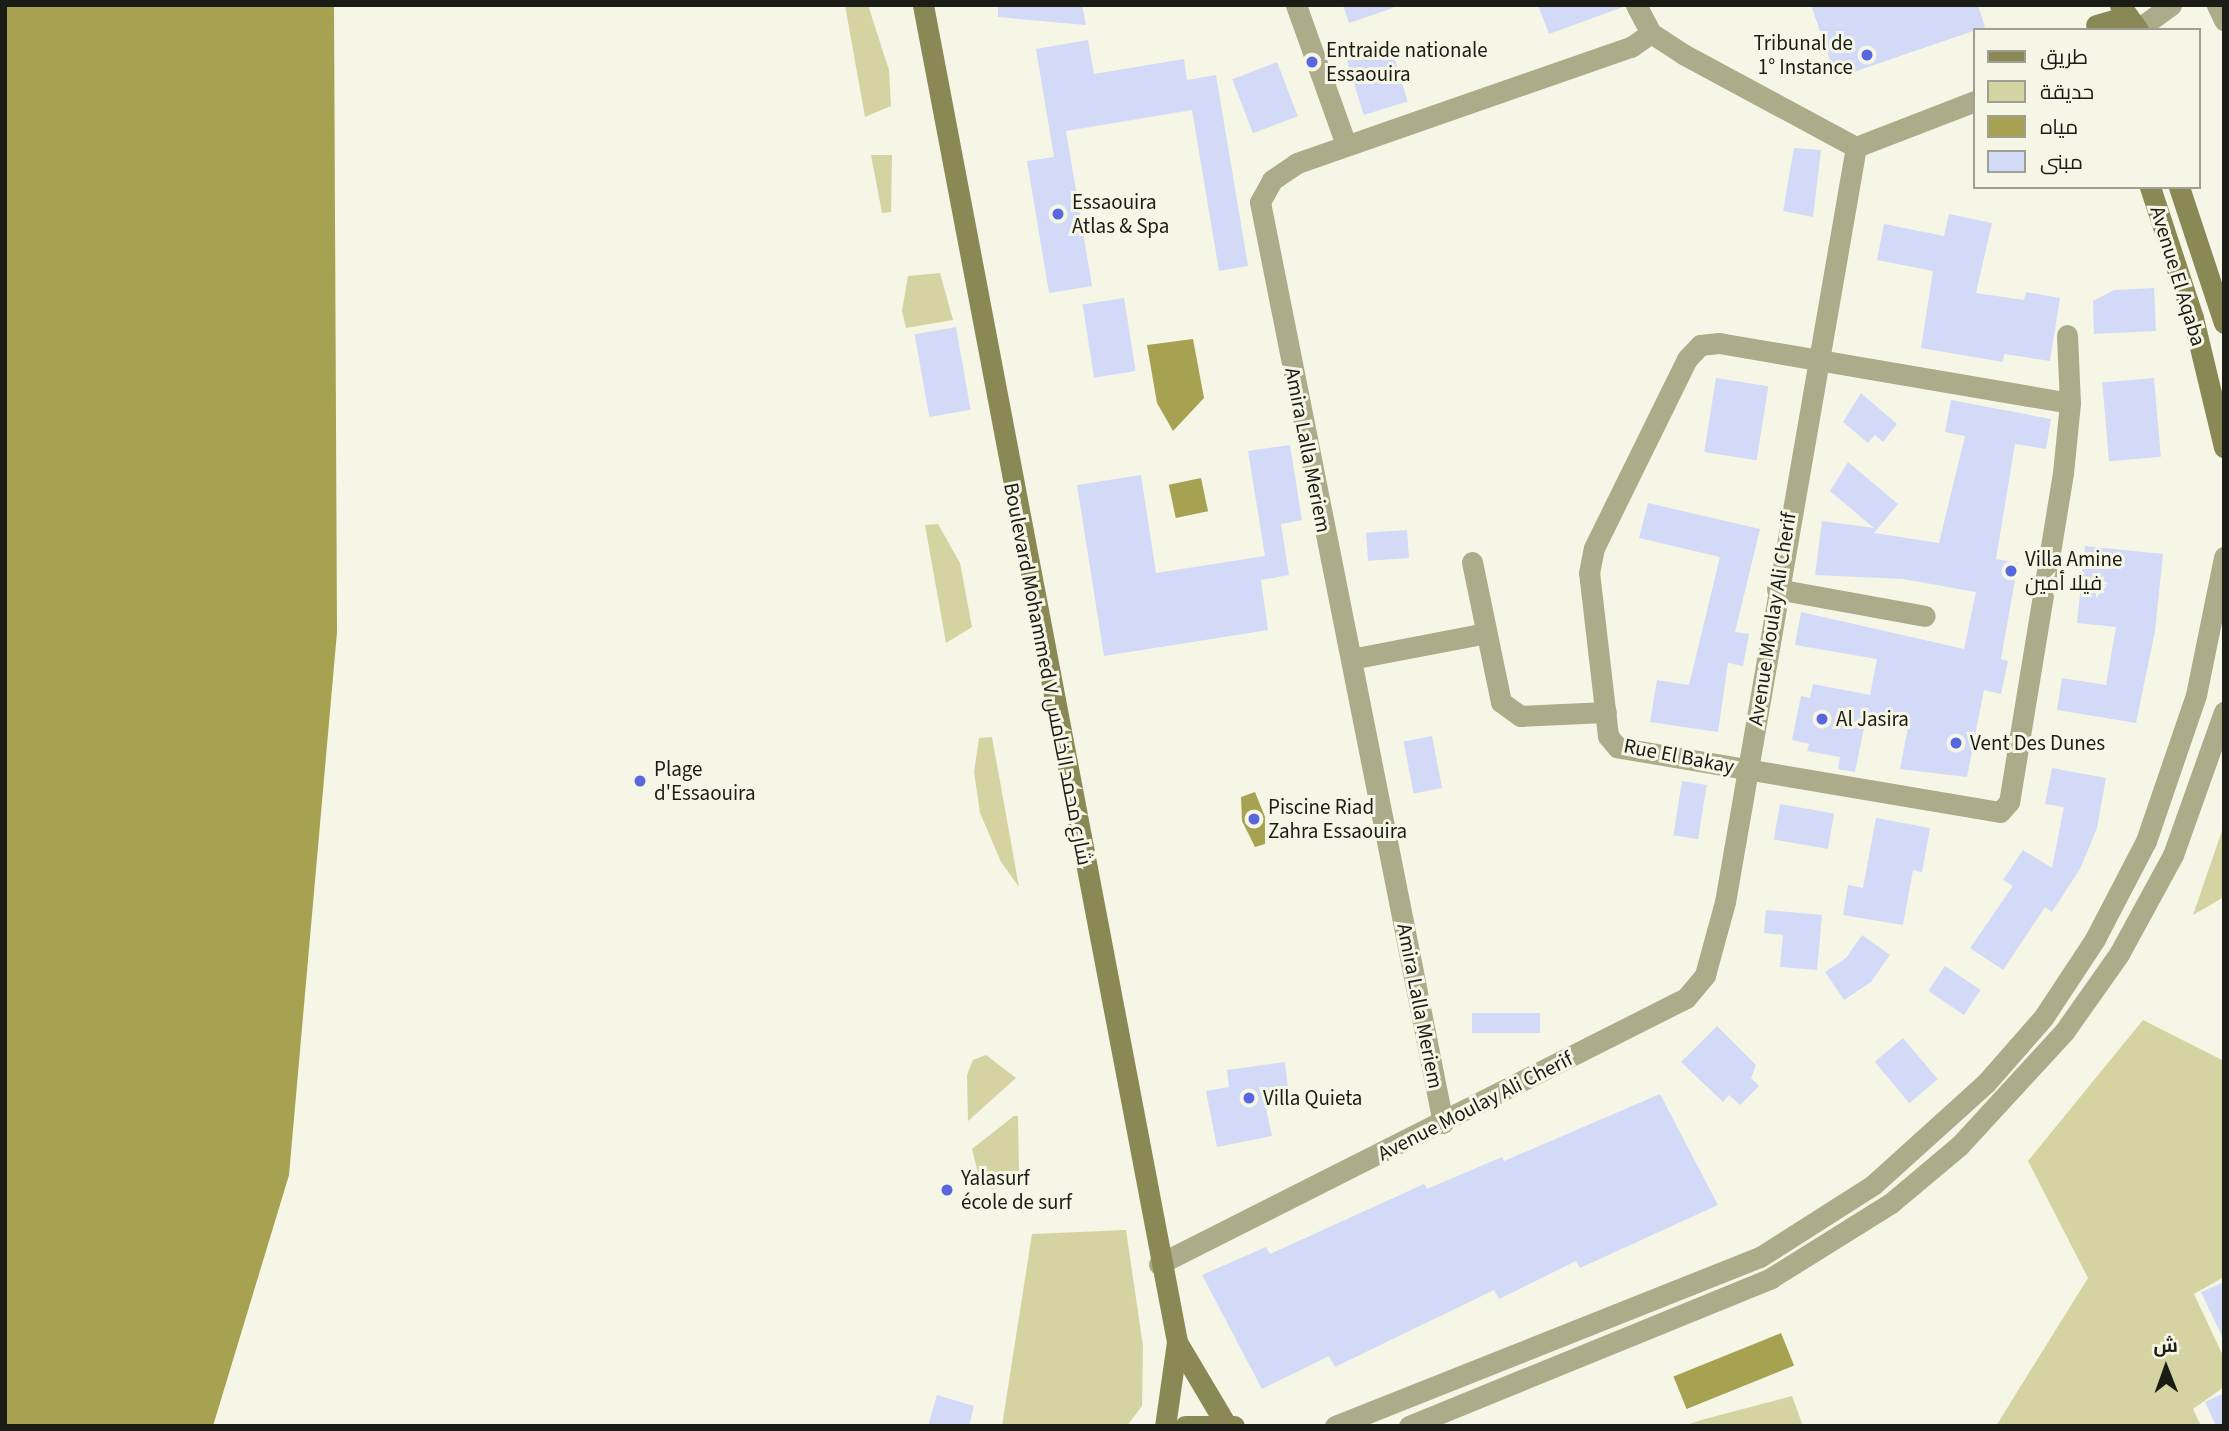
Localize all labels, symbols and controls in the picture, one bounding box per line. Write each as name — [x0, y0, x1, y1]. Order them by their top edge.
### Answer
legend — [1974, 28, 2201, 189]
place label: Tribunal de 1° Instance — [1754, 30, 1853, 80]
place label: Entraide nationale Essaouira — [1326, 37, 1488, 87]
text: طريق — [2040, 42, 2088, 72]
marker: Tribunal de 1° Instance — [1859, 47, 1875, 63]
marker: Entraide nationale Essaouira — [1304, 54, 1320, 70]
text: حديقة — [2040, 77, 2094, 107]
text: مياه — [2040, 112, 2078, 142]
text: مبنى — [2040, 147, 2083, 177]
place label: Essaouira Atlas & Spa — [1072, 189, 1169, 239]
street label: Avenue El Aqaba — [2145, 203, 2211, 349]
marker: Essaouira Atlas & Spa — [1050, 206, 1066, 222]
street label: Amira Lalla Meriem — [1280, 365, 1336, 535]
street label: Boulevard Mohammed V شارع محمد الخامس — [998, 481, 1098, 867]
street label: Avenue Moulay Ali Cherif — [1743, 511, 1801, 727]
place label: Villa Amine فيلا أمين — [2025, 546, 2122, 596]
marker: Villa Amine فيلا أمين — [2003, 563, 2019, 579]
place label: Al Jasira — [1836, 706, 1909, 732]
marker: Al Jasira — [1814, 711, 1830, 727]
place label: Vent Des Dunes — [1970, 730, 2105, 756]
street label: Rue El Bakay — [1622, 733, 1736, 779]
marker: Vent Des Dunes — [1948, 735, 1964, 751]
place label: Plage d'Essaouira — [654, 756, 755, 806]
marker: Plage d'Essaouira — [632, 773, 648, 789]
place label: Piscine Riad Zahra Essaouira — [1268, 794, 1407, 844]
marker: Piscine Riad Zahra Essaouira — [1246, 811, 1262, 827]
street label: Amira Lalla Meriem — [1392, 921, 1448, 1091]
street label: Avenue Moulay Ali Cherif — [1373, 1046, 1577, 1166]
place label: Villa Quieta — [1263, 1085, 1362, 1111]
marker: Villa Quieta — [1241, 1090, 1257, 1106]
place label: Yalasurf école de surf — [961, 1165, 1072, 1215]
marker: Yalasurf école de surf — [939, 1182, 955, 1198]
north arrow — [2131, 1333, 2201, 1403]
text: ش — [2153, 1333, 2178, 1360]

